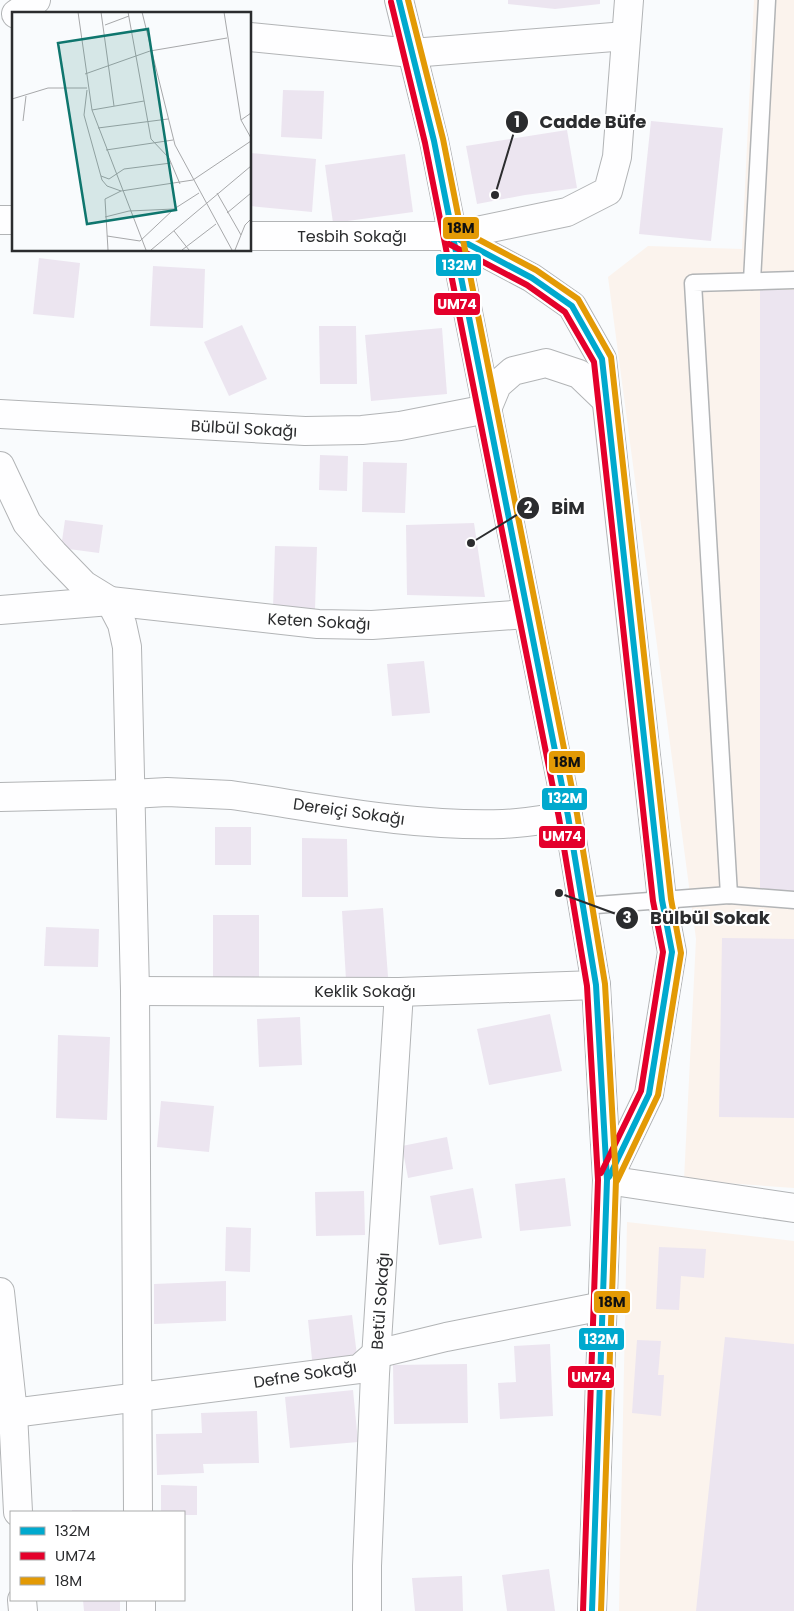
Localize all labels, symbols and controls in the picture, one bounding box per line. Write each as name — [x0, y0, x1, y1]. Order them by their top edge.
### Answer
inset map — [12, 12, 251, 251]
callout: Cadde Büfe — [504, 106, 656, 139]
text: Cadde Büfe — [540, 109, 646, 134]
text: 1 — [514, 111, 520, 132]
line badge: 18M — [442, 216, 480, 240]
text: 18M — [447, 218, 475, 238]
street label: Tesbih Sokağı — [297, 225, 407, 248]
line badge: 132M — [435, 253, 482, 277]
text: 132M — [442, 255, 476, 275]
line badge: UM74 — [433, 292, 481, 316]
text: UM74 — [437, 294, 477, 314]
street label: Bülbül Sokağı — [190, 414, 298, 443]
callout: BİM — [516, 491, 594, 524]
text: BİM — [551, 495, 585, 520]
text: 2 — [524, 497, 533, 518]
street label: Keten Sokağı — [267, 607, 371, 636]
line badge: 18M — [548, 750, 586, 774]
text: 18M — [553, 752, 581, 772]
line badge: 132M — [541, 787, 588, 811]
text: 132M — [548, 788, 582, 808]
street label: Dereiçi Sokağı — [292, 792, 406, 831]
line badge: UM74 — [538, 825, 586, 849]
text: UM74 — [542, 826, 582, 846]
callout: Bülbül Sokak — [615, 902, 780, 935]
text: Bülbül Sokak — [650, 905, 771, 930]
text: 3 — [622, 907, 632, 928]
street label: Keklik Sokağı — [314, 980, 416, 1003]
street label: Betül Sokağı — [366, 1252, 395, 1350]
line badge: 18M — [593, 1290, 631, 1314]
text: 18M — [598, 1292, 626, 1312]
line badge: 132M — [578, 1327, 625, 1351]
text: 132M — [584, 1329, 618, 1349]
street label: Defne Sokağı — [252, 1355, 358, 1394]
line badge: UM74 — [567, 1365, 615, 1389]
text: UM74 — [571, 1367, 611, 1387]
legend — [10, 1511, 185, 1601]
text: 132M — [55, 1520, 90, 1541]
text: UM74 — [55, 1545, 96, 1566]
text: 18M — [55, 1570, 82, 1591]

